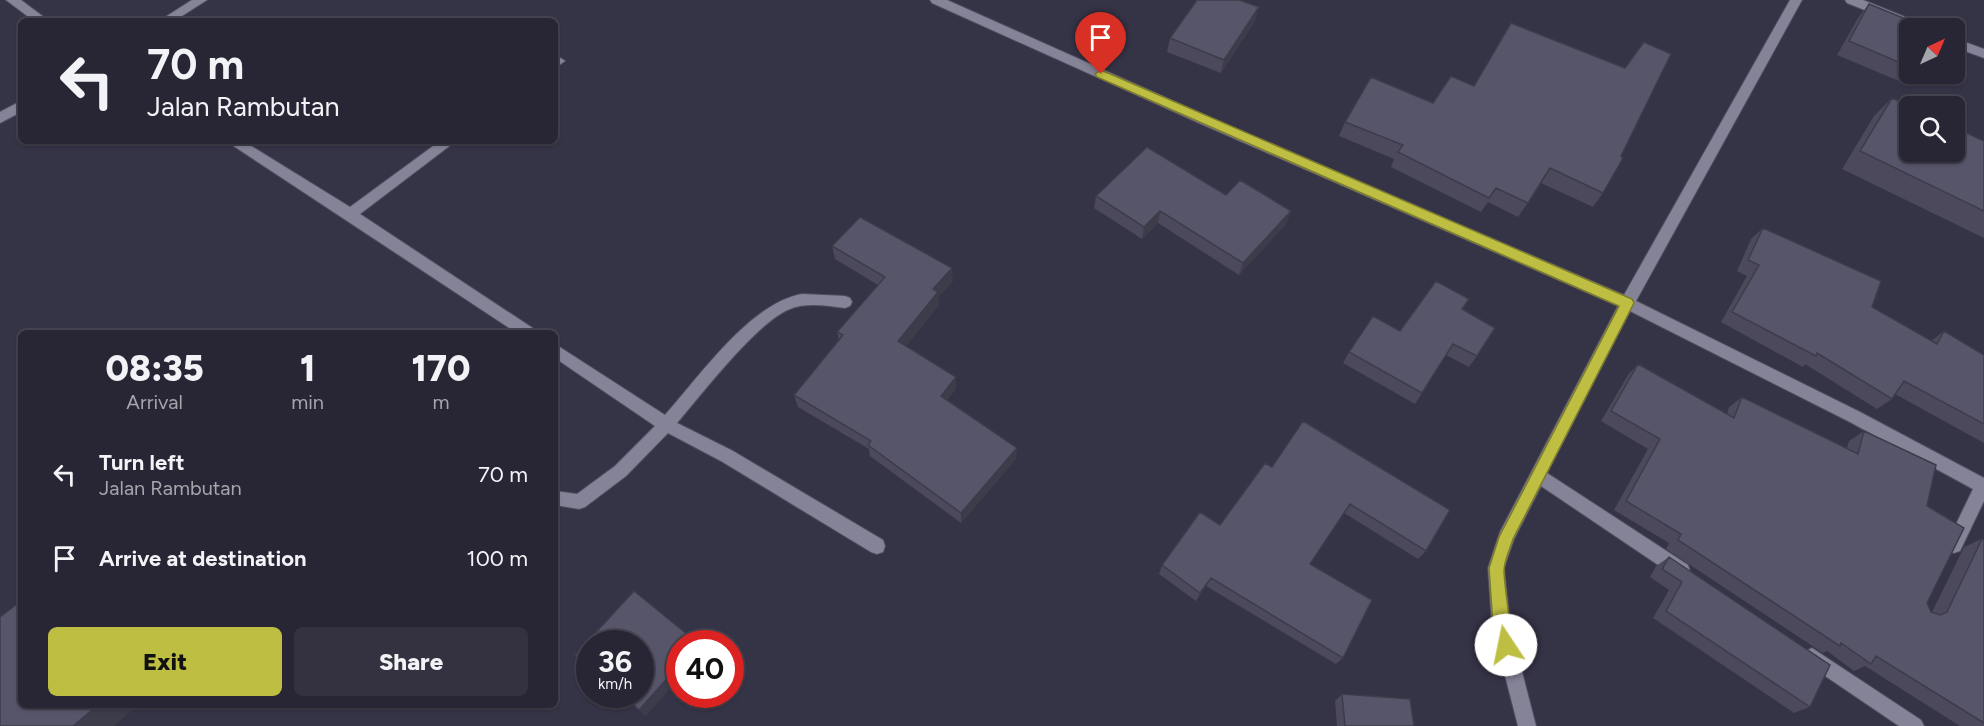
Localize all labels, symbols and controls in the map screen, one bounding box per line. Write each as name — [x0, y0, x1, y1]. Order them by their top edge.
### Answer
pin — [1075, 12, 1126, 74]
north arrow — [1899, 18, 1965, 84]
map controls — [1899, 18, 1965, 162]
icon: arrive — [1084, 21, 1117, 54]
text: 70 m — [147, 39, 244, 90]
icon: left — [48, 42, 126, 120]
text: Jalan Rambutan — [147, 90, 340, 123]
button: search — [1899, 96, 1965, 162]
text: 08:35 — [105, 347, 204, 390]
text: 1 — [300, 347, 315, 390]
text: 170 — [411, 347, 471, 390]
text: Arrival — [126, 390, 183, 414]
text: min — [291, 390, 324, 414]
text: m — [433, 390, 450, 414]
text: Turn left — [99, 449, 185, 476]
icon: left — [48, 458, 81, 491]
text: 70 m — [478, 461, 528, 488]
text: Jalan Rambutan — [99, 476, 242, 500]
icon: arrive — [48, 542, 81, 575]
text: Arrive at destination — [99, 545, 307, 572]
text: 100 m — [467, 545, 528, 572]
position arrow — [1474, 613, 1538, 677]
button: Exit — [48, 627, 282, 696]
button: Share — [294, 627, 528, 696]
speed limit sign: 40 — [666, 630, 744, 708]
text: 36 — [598, 643, 632, 680]
text: km/h — [598, 675, 632, 693]

